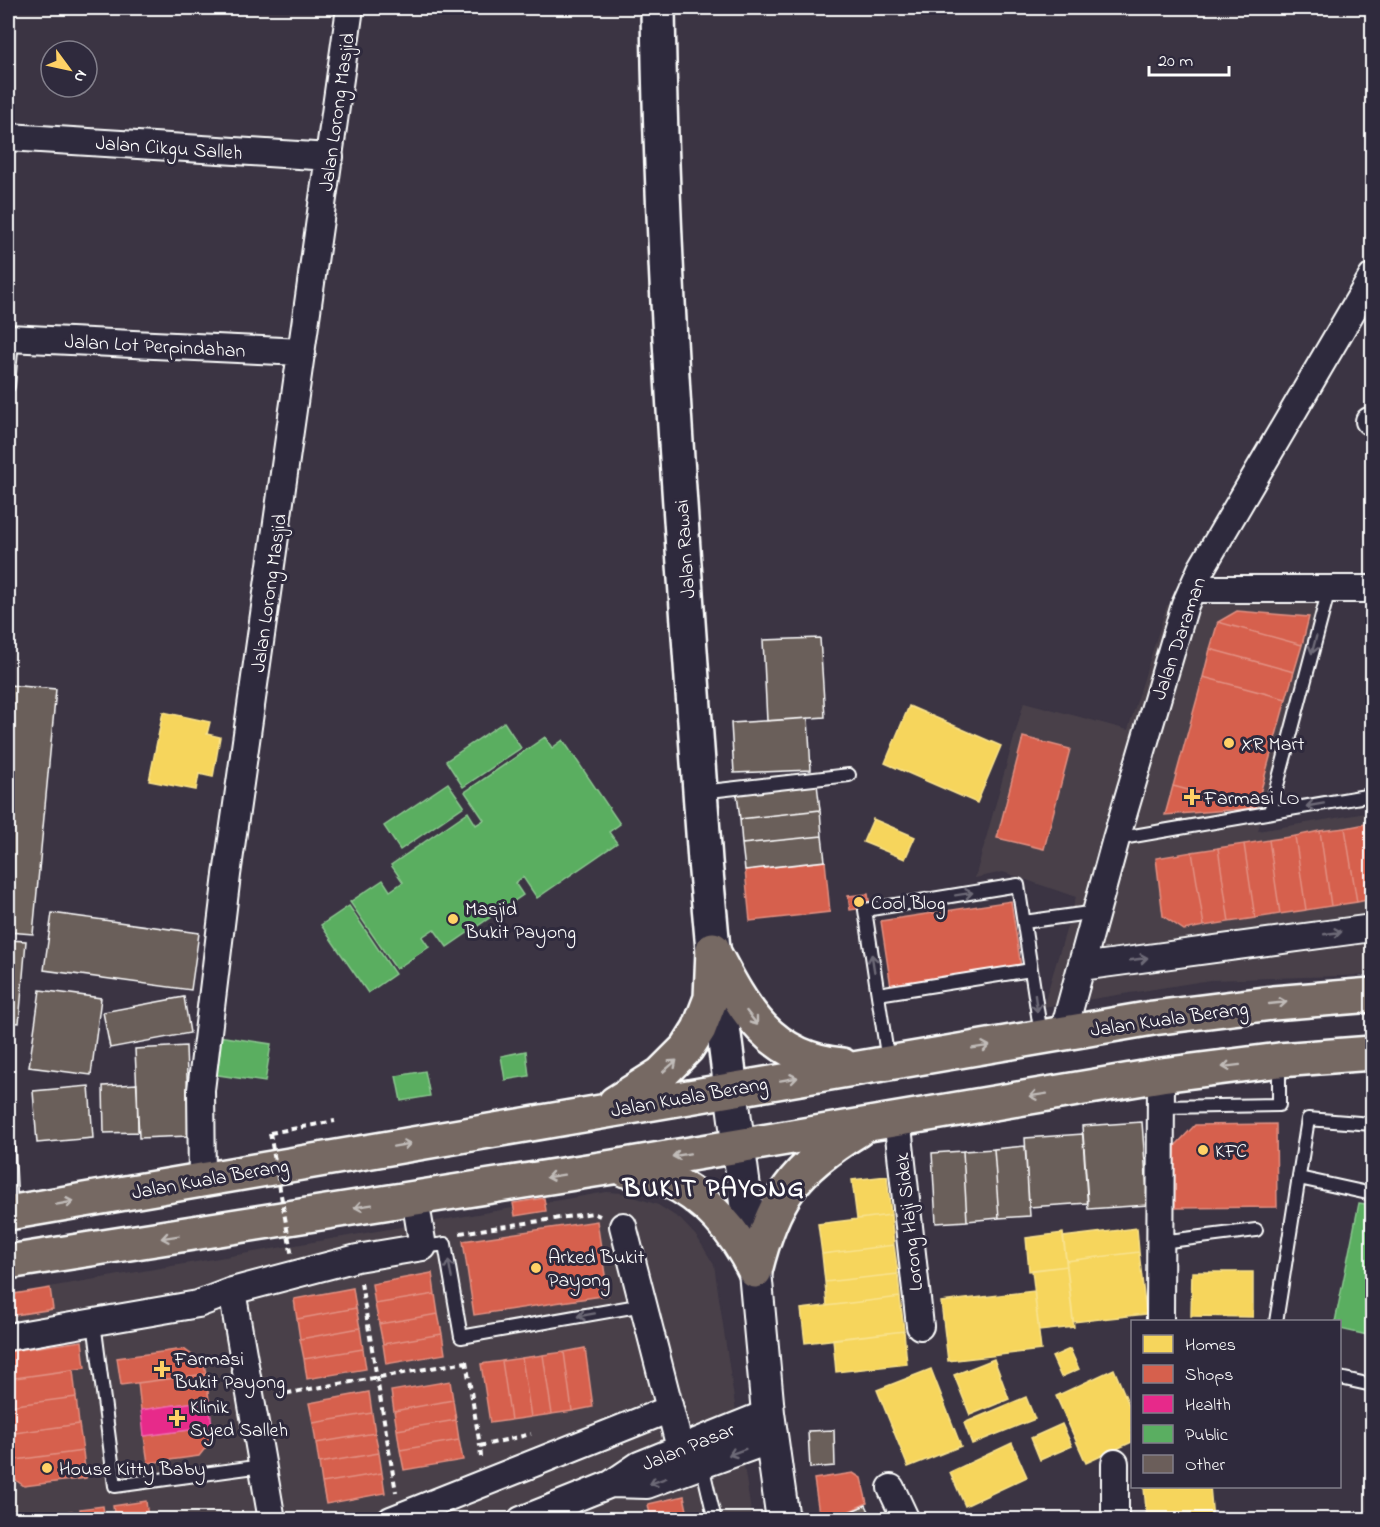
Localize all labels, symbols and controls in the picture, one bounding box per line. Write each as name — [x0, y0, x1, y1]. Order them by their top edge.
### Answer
street label: Jalan Lorong Masjid — [313, 31, 365, 194]
north arrow — [39, 39, 99, 99]
scale bar — [1149, 39, 1228, 77]
text: 20 m — [1158, 49, 1193, 75]
text: N — [67, 65, 93, 87]
street label: Jalan Cikgu Salleh — [94, 130, 243, 170]
street label: Jalan Lot Perpindahan — [64, 328, 246, 367]
street label: Jalan Rawai — [669, 498, 704, 599]
street label: Jalan Lorong Masjid — [245, 512, 297, 675]
street label: Jalan Daraman — [1146, 573, 1215, 704]
one-way arrow — [1308, 635, 1319, 654]
place label: XR Mart — [1241, 731, 1305, 760]
marker: XR Mart — [1222, 736, 1236, 750]
place label: Farmasi LO — [1203, 785, 1300, 814]
marker: Farmasi LO — [1185, 790, 1199, 804]
one-way arrow — [1306, 799, 1325, 810]
one-way arrow — [954, 888, 974, 899]
place label: Cool Blog — [871, 890, 946, 920]
marker: Cool Blog — [852, 895, 866, 909]
place label: Masjid Bukit Payong — [464, 896, 576, 949]
marker: Masjid Bukit Payong — [446, 912, 460, 926]
one-way arrow — [1322, 928, 1342, 939]
one-way arrow — [867, 954, 878, 973]
one-way arrow — [1129, 954, 1149, 965]
one-way arrow — [1031, 993, 1042, 1013]
street label: Jalan Kuala Berang — [1089, 995, 1250, 1047]
one-way arrow — [1267, 997, 1287, 1008]
one-way arrow — [746, 1010, 759, 1026]
one-way arrow — [971, 1041, 991, 1052]
one-way arrow — [662, 1059, 677, 1073]
one-way arrow — [1221, 1061, 1241, 1072]
street label: Jalan Kuala Berang — [609, 1070, 770, 1128]
one-way arrow — [778, 1073, 798, 1084]
one-way arrow — [1029, 1090, 1048, 1101]
place label: KFC — [1215, 1138, 1247, 1167]
one-way arrow — [392, 1139, 412, 1150]
marker: KFC — [1196, 1143, 1210, 1157]
one-way arrow — [672, 1150, 692, 1161]
street label: Lorong Haji Sidek — [889, 1151, 933, 1292]
street label: Jalan Kuala Berang — [130, 1152, 291, 1210]
one-way arrow — [546, 1171, 566, 1182]
district label: BUKIT PAYONG — [622, 1171, 805, 1209]
one-way arrow — [55, 1197, 75, 1208]
one-way arrow — [354, 1201, 373, 1212]
one-way arrow — [161, 1231, 181, 1242]
place label: Arked Bukit Payong — [548, 1244, 645, 1297]
one-way arrow — [444, 1259, 455, 1279]
marker: Arked Bukit Payong — [529, 1261, 543, 1275]
one-way arrow — [576, 1310, 596, 1321]
legend — [1131, 1320, 1341, 1488]
text: Homes — [1185, 1333, 1236, 1359]
place label: Farmasi Bukit Payong — [173, 1346, 285, 1399]
marker: Farmasi Bukit Payong — [155, 1362, 169, 1376]
text: Shops — [1185, 1363, 1233, 1389]
text: Health — [1185, 1393, 1231, 1419]
place label: Klinik Syed Salleh — [190, 1394, 288, 1446]
marker: Klinik Syed Salleh — [168, 1409, 186, 1427]
street label: Jalan Pasar — [638, 1416, 741, 1480]
text: Public — [1185, 1423, 1228, 1449]
one-way arrow — [728, 1448, 747, 1459]
text: Other — [1185, 1453, 1225, 1479]
place label: House Kitty Baby — [59, 1456, 205, 1485]
marker: House Kitty Baby — [40, 1461, 54, 1475]
one-way arrow — [649, 1477, 667, 1488]

